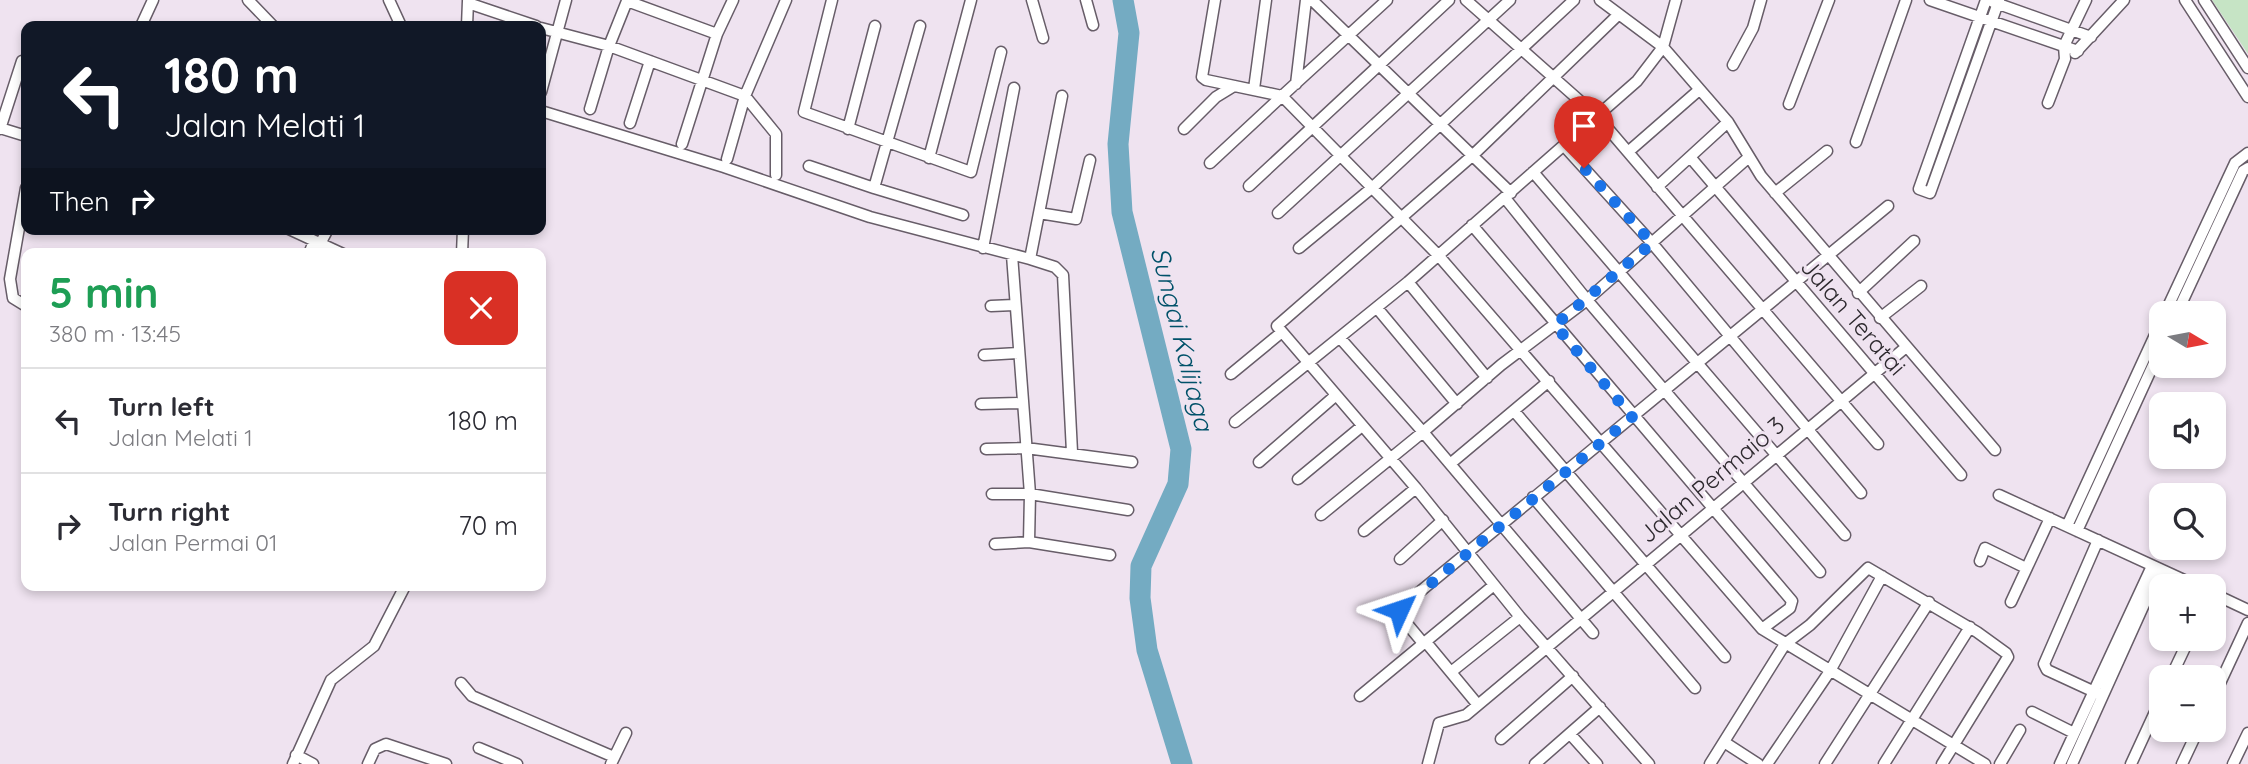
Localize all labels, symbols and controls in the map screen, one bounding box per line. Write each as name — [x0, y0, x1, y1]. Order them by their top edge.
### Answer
text: 180 m — [164, 44, 299, 105]
icon: left — [49, 49, 140, 140]
pin — [1554, 96, 1614, 168]
text: Jalan Melati 1 — [164, 105, 365, 145]
icon: arrive — [1565, 107, 1603, 145]
icon: right — [123, 182, 161, 220]
text: Then — [49, 185, 109, 218]
water label: Sungai Kalijaga — [1144, 243, 1222, 435]
street label: Jalan Teratai — [1795, 252, 1913, 381]
text: 5 min — [49, 266, 159, 319]
button: close — [444, 271, 518, 345]
north arrow — [2149, 301, 2226, 378]
map controls — [2149, 301, 2226, 742]
text: 380 m · 13:45 — [49, 319, 181, 348]
text: Turn left — [108, 390, 215, 423]
button: sound — [2149, 392, 2226, 469]
icon: left — [49, 402, 87, 440]
text: 180 m — [448, 404, 518, 437]
street label: Jalan Permaio 3 — [1632, 410, 1790, 549]
text: Jalan Melati 1 — [108, 423, 253, 452]
button: search — [2149, 483, 2226, 560]
text: Turn right — [108, 495, 230, 528]
icon: right — [49, 507, 87, 545]
text: 70 m — [458, 509, 518, 542]
text: Jalan Permai 01 — [108, 528, 278, 557]
position arrow — [1362, 573, 1436, 647]
button: + — [2149, 574, 2226, 651]
button: − — [2149, 665, 2226, 742]

